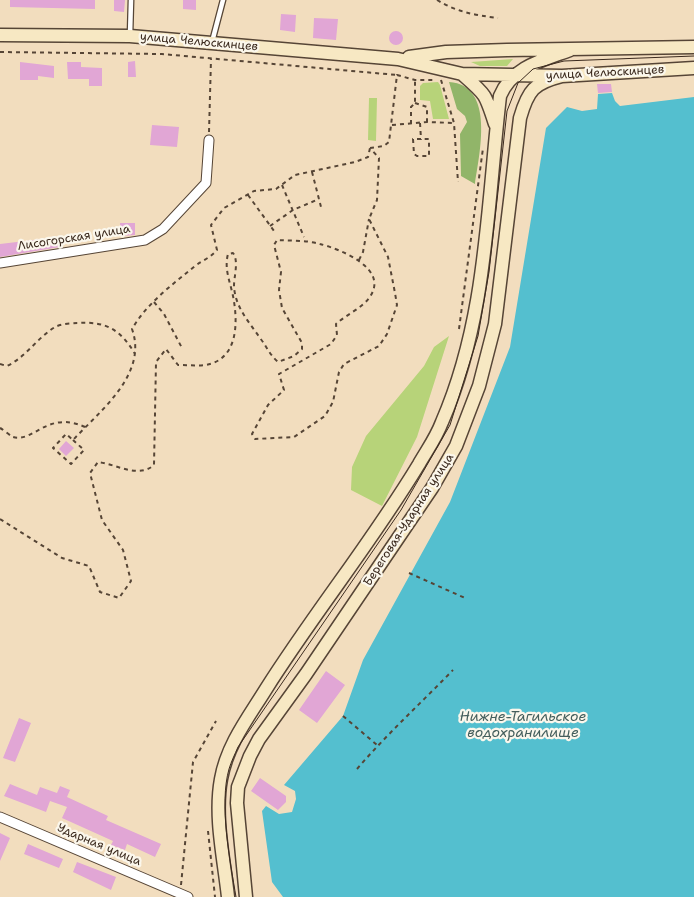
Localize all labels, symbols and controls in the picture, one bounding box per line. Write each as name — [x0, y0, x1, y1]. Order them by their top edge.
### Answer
street label: улица Челюскинцев — [139, 30, 259, 54]
street label: улица Челюскинцев — [546, 63, 664, 83]
street label: Лисогорская улица — [17, 222, 131, 254]
street label: Береговая-Ударная улица — [361, 451, 457, 589]
water label: Нижне-Тагильское водохранилище — [460, 709, 586, 742]
street label: Ударная улица — [55, 821, 143, 869]

